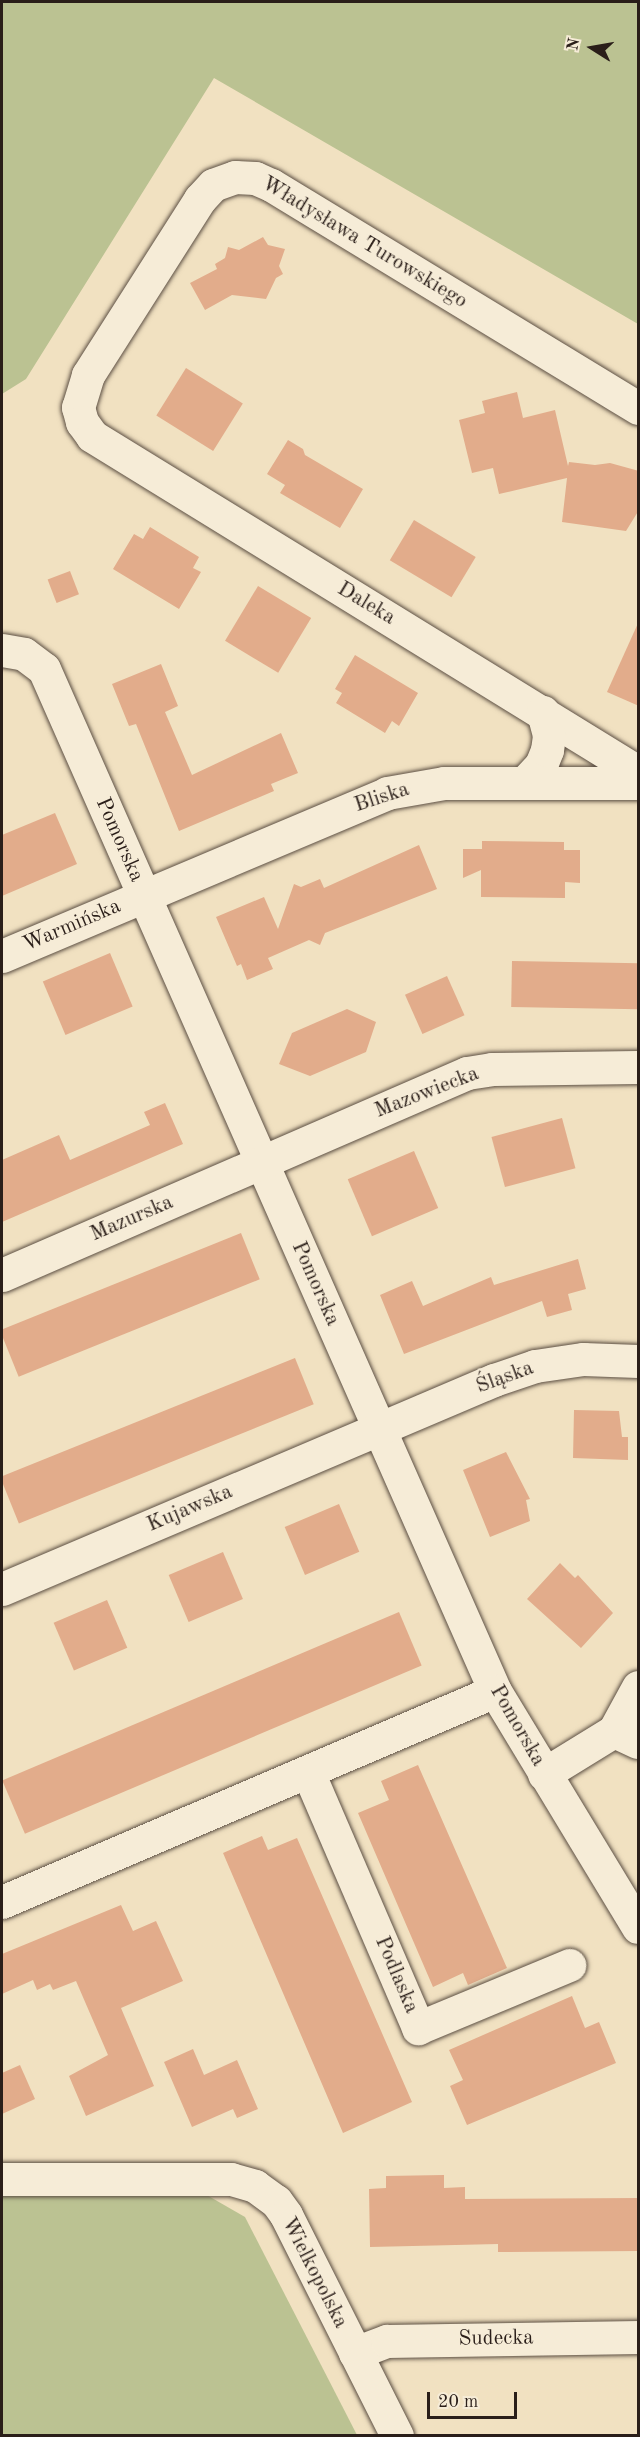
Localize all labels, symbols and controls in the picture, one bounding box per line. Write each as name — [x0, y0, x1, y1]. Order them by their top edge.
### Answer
north arrow — [562, 18, 622, 78]
text: N — [565, 37, 583, 52]
street label: Władysława Turowskiego — [257, 172, 471, 314]
street label: Daleka — [332, 577, 400, 631]
street label: Bliska — [351, 777, 413, 819]
street label: Pomorska — [89, 794, 149, 886]
street label: Warmińska — [19, 894, 125, 958]
street label: Mazowiecka — [371, 1062, 483, 1124]
street label: Mazurska — [87, 1190, 177, 1248]
street label: Pomorska — [285, 1238, 345, 1330]
street label: Śląska — [473, 1356, 537, 1400]
street label: Kujawska — [143, 1480, 237, 1538]
street label: Pomorska — [484, 1681, 550, 1771]
street label: Podlaska — [369, 1933, 423, 2017]
street label: Wielkopolska — [275, 2213, 353, 2333]
street label: Sudecka — [458, 2326, 534, 2352]
scale bar — [430, 2380, 520, 2418]
text: 20 m — [438, 2393, 478, 2411]

